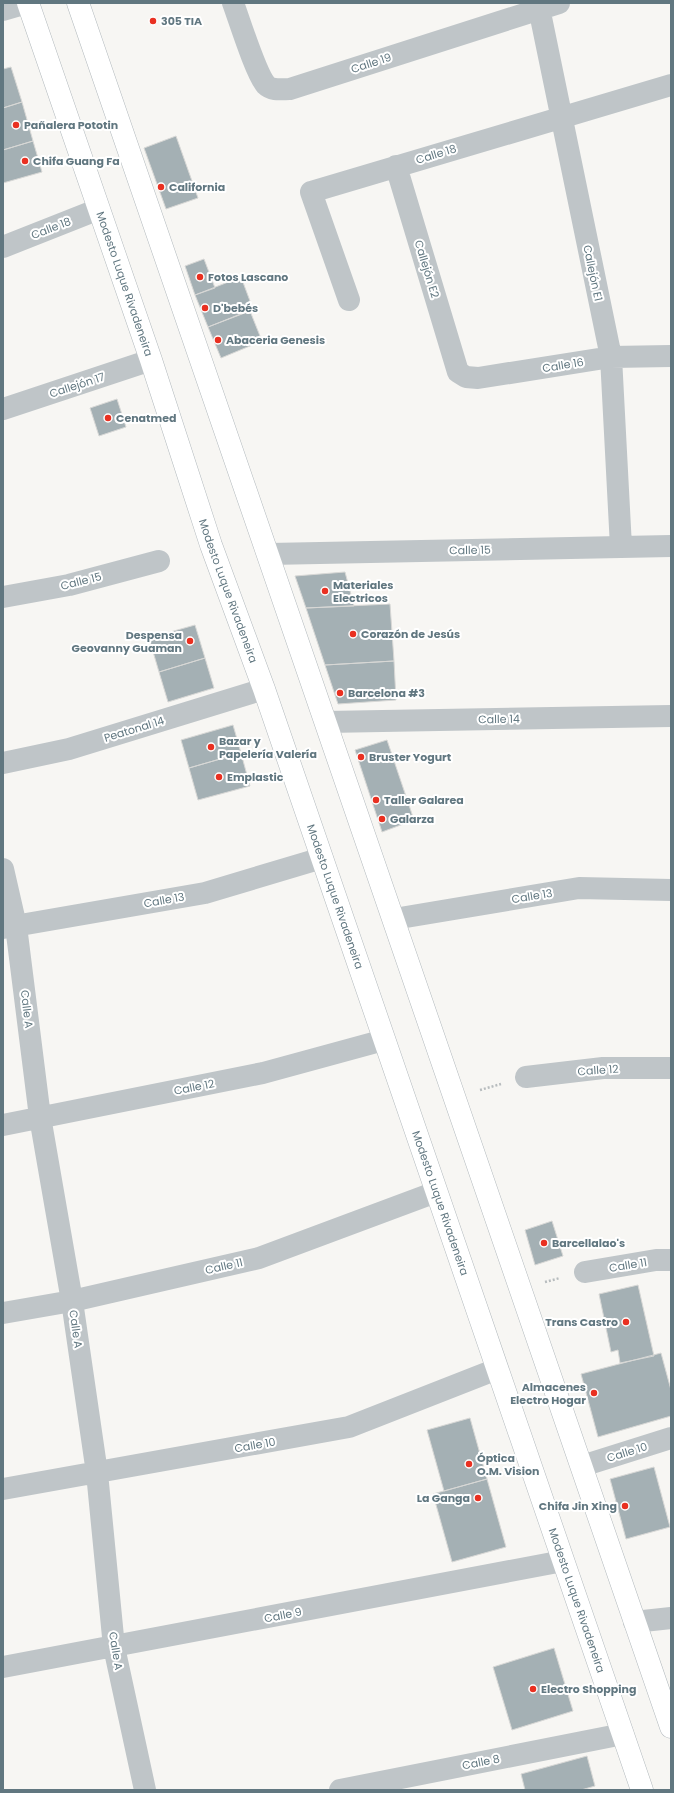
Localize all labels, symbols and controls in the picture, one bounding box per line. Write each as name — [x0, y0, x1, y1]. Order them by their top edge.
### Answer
place label: 305 TIA — [161, 13, 202, 29]
marker: 305 TIA — [148, 16, 158, 26]
street label: Calle 19 — [349, 49, 393, 77]
place label: Pañalera Pototin — [24, 117, 118, 133]
marker: Pañalera Pototin — [11, 120, 21, 130]
street label: Calle 18 — [414, 140, 458, 168]
place label: Chifa Guang Fa — [33, 153, 120, 169]
marker: Chifa Guang Fa — [20, 156, 30, 166]
place label: California — [169, 179, 225, 195]
marker: California — [156, 182, 166, 192]
street label: Modesto Luque Rivadeneira — [92, 209, 157, 358]
street label: Calle 18 — [29, 213, 73, 243]
street label: Callejón E2 — [411, 238, 443, 300]
street label: Callejón E1 — [579, 243, 607, 303]
place label: Fotos Lascano — [208, 269, 288, 285]
marker: Fotos Lascano — [195, 272, 205, 282]
place label: D'bebés — [213, 300, 258, 316]
marker: D'bebés — [200, 303, 210, 313]
place label: Abaceria Genesis — [226, 332, 325, 348]
marker: Abaceria Genesis — [213, 335, 223, 345]
street label: Calle 16 — [541, 354, 585, 376]
street label: Callejón 17 — [47, 369, 107, 401]
place label: Cenatmed — [116, 410, 176, 426]
marker: Cenatmed — [103, 413, 113, 423]
street label: Modesto Luque Rivadeneira — [195, 517, 262, 665]
street label: Calle 15 — [449, 542, 491, 558]
street label: Calle 15 — [59, 568, 103, 594]
place label: Materiales Electricos — [333, 577, 393, 606]
marker: Materiales Electricos — [320, 586, 330, 596]
place label: Corazón de Jesús — [361, 626, 460, 642]
place label: Despensa Geovanny Guaman — [72, 627, 182, 656]
marker: Corazón de Jesús — [348, 629, 358, 639]
marker: Despensa Geovanny Guaman — [185, 636, 195, 646]
place label: Barcelona #3 — [348, 685, 425, 701]
marker: Barcelona #3 — [335, 688, 345, 698]
street label: Calle 14 — [478, 711, 520, 727]
street label: Peatonal 14 — [102, 712, 166, 746]
place label: Bazar y Papelería Valería — [219, 733, 317, 762]
marker: Bazar y Papelería Valería — [206, 742, 216, 752]
place label: Bruster Yogurt — [369, 749, 452, 765]
marker: Bruster Yogurt — [356, 752, 366, 762]
place label: Emplastic — [227, 769, 284, 785]
marker: Emplastic — [214, 772, 224, 782]
place label: Taller Galarea — [384, 792, 464, 808]
marker: Taller Galarea — [371, 795, 381, 805]
place label: Galarza — [390, 811, 434, 827]
marker: Galarza — [377, 814, 387, 824]
street label: Modesto Luque Rivadeneira — [303, 822, 368, 971]
street label: Calle 13 — [510, 885, 554, 907]
street label: Calle 13 — [142, 889, 186, 911]
street label: Calle A — [17, 989, 37, 1030]
street label: Calle 12 — [577, 1061, 619, 1079]
street label: Calle 12 — [172, 1075, 216, 1099]
street label: Modesto Luque Rivadeneira — [408, 1129, 473, 1278]
place label: Barcellalao's — [552, 1235, 625, 1251]
marker: Barcellalao's — [539, 1238, 549, 1248]
street label: Calle 11 — [204, 1254, 244, 1278]
street label: Calle 11 — [608, 1254, 648, 1276]
street label: Calle A — [65, 1309, 87, 1350]
place label: Trans Castro — [545, 1314, 618, 1330]
marker: Trans Castro — [621, 1317, 631, 1327]
place label: Almacenes Electro Hogar — [510, 1379, 586, 1408]
marker: Almacenes Electro Hogar — [589, 1388, 599, 1398]
street label: Calle 10 — [233, 1434, 277, 1456]
street label: Calle 10 — [605, 1438, 649, 1466]
place label: Óptica O.M. Vision — [477, 1450, 539, 1479]
marker: Óptica O.M. Vision — [464, 1459, 474, 1469]
place label: La Ganga — [417, 1490, 470, 1506]
marker: La Ganga — [473, 1493, 483, 1503]
place label: Chifa Jin Xing — [539, 1498, 617, 1514]
marker: Chifa Jin Xing — [620, 1501, 630, 1511]
street label: Modesto Luque Rivadeneira — [545, 1526, 609, 1675]
street label: Calle 9 — [263, 1604, 303, 1626]
street label: Calle A — [105, 1631, 127, 1672]
place label: Electro Shopping — [541, 1681, 636, 1697]
marker: Electro Shopping — [528, 1684, 538, 1694]
street label: Calle 8 — [461, 1751, 501, 1773]

